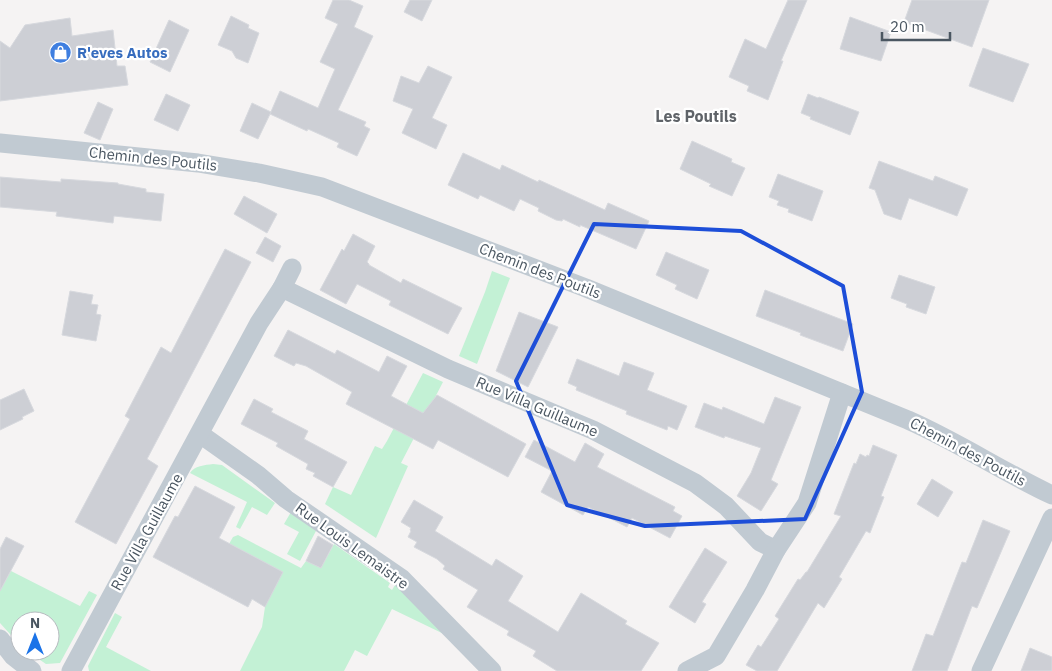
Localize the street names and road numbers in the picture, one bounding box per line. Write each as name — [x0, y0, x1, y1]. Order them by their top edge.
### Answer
street label: Chemin des Poutils — [88, 142, 218, 175]
street label: Chemin des Poutils — [477, 239, 604, 302]
street label: Rue Villa Guillaume — [473, 372, 601, 441]
street label: Chemin des Poutils — [907, 413, 1030, 490]
street label: Rue Villa Guillaume — [106, 470, 187, 594]
street label: Rue Louis Lemaistre — [292, 498, 413, 593]

